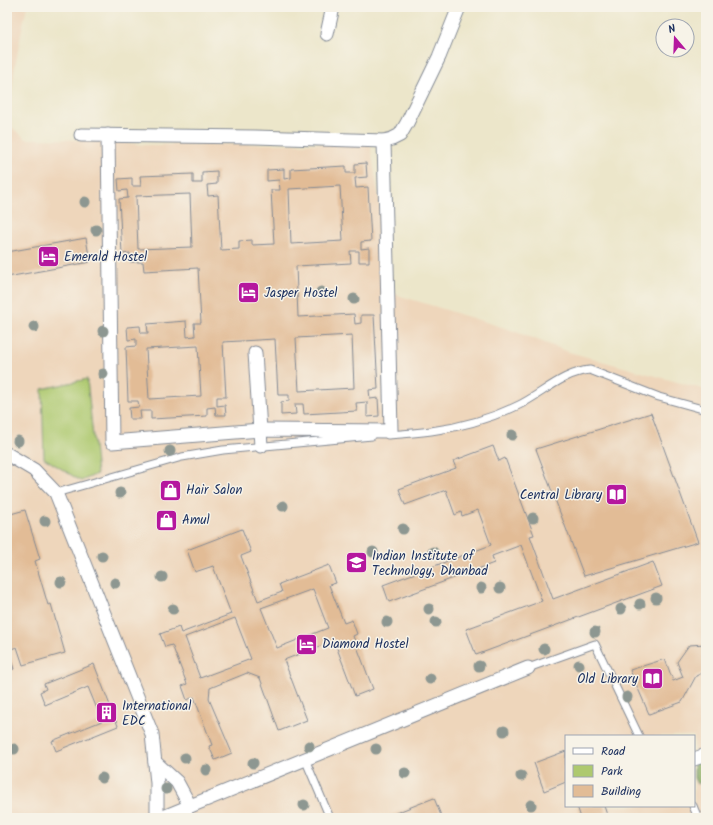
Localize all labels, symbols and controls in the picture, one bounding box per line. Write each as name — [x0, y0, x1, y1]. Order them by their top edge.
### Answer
north arrow — [655, 18, 695, 58]
text: N — [666, 20, 678, 39]
hotel icon: Emerald Hostel — [35, 244, 61, 270]
place label: Emerald Hostel — [64, 247, 147, 268]
hotel icon: Jasper Hostel — [235, 280, 261, 306]
place label: Jasper Hostel — [264, 283, 338, 304]
shop icon: Hair Salon — [157, 477, 183, 503]
place label: Hair Salon — [186, 480, 242, 501]
library icon: Central Library — [604, 482, 630, 508]
place label: Central Library — [520, 485, 603, 506]
shop icon: Amul — [153, 507, 179, 533]
place label: Amul — [182, 510, 210, 531]
place label: Indian Institute of Technology, Dhanbad — [372, 546, 488, 582]
school or university icon: Indian Institute of Technology, Dhanbad — [343, 550, 369, 576]
hotel icon: Diamond Hostel — [293, 631, 319, 657]
place label: Diamond Hostel — [322, 634, 409, 655]
library icon: Old Library — [640, 666, 666, 692]
place label: Old Library — [577, 669, 639, 690]
place label: International EDC — [122, 696, 191, 732]
building icon: International EDC — [93, 700, 119, 726]
legend — [565, 735, 695, 807]
text: Road — [601, 742, 626, 761]
text: Park — [601, 762, 623, 781]
text: Building — [601, 782, 641, 801]

